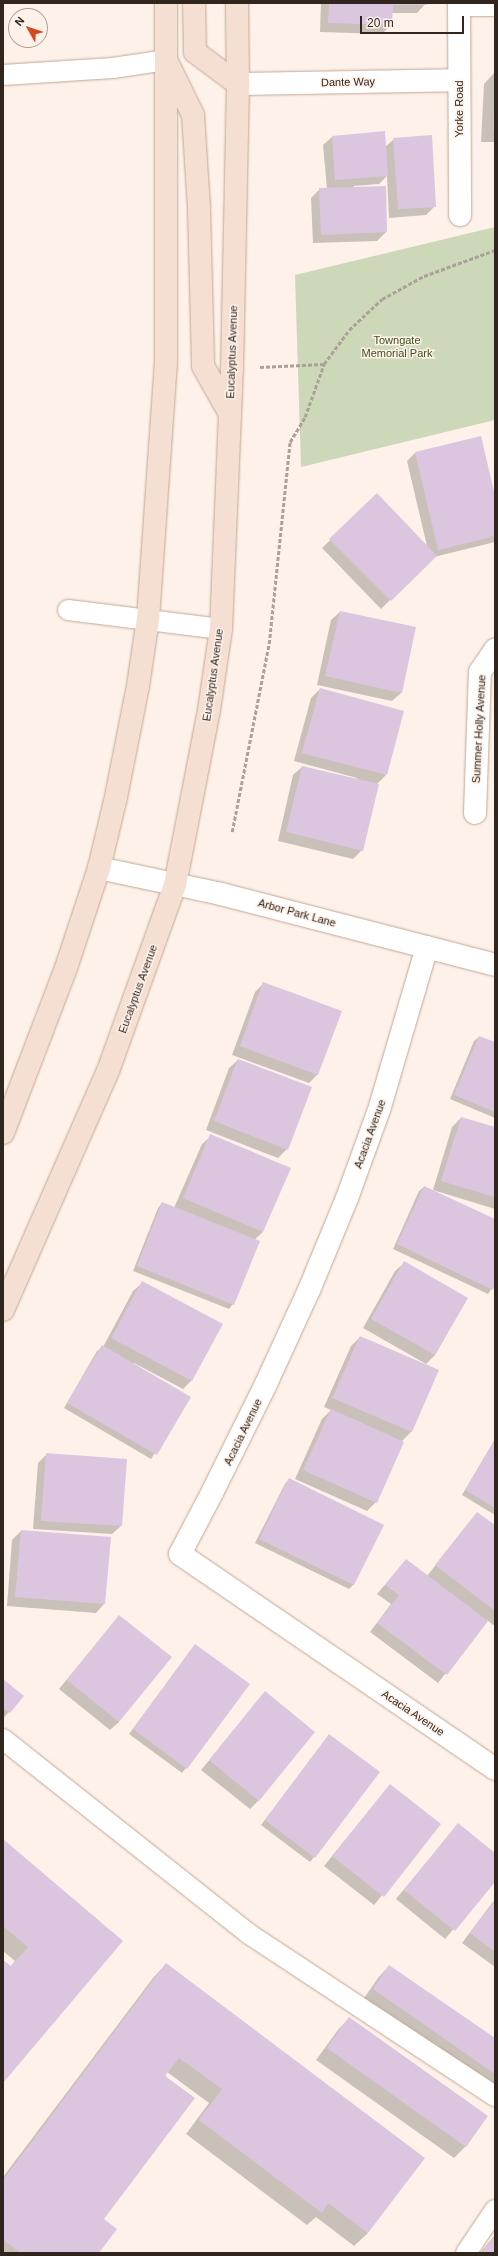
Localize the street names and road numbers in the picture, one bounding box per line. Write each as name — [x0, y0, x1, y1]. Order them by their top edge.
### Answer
street label: Dante Way — [321, 75, 375, 89]
street label: Yorke Road — [452, 80, 466, 138]
street label: Eucalyptus Avenue — [224, 305, 240, 399]
street label: Eucalyptus Avenue — [200, 628, 226, 722]
street label: Summer Holly Avenue — [470, 674, 488, 784]
street label: Arbor Park Lane — [257, 896, 337, 930]
street label: Eucalyptus Avenue — [116, 943, 160, 1035]
street label: Acacia Avenue — [351, 1097, 389, 1171]
street label: Acacia Avenue — [221, 1396, 265, 1468]
street label: Acacia Avenue — [379, 1687, 447, 1739]

